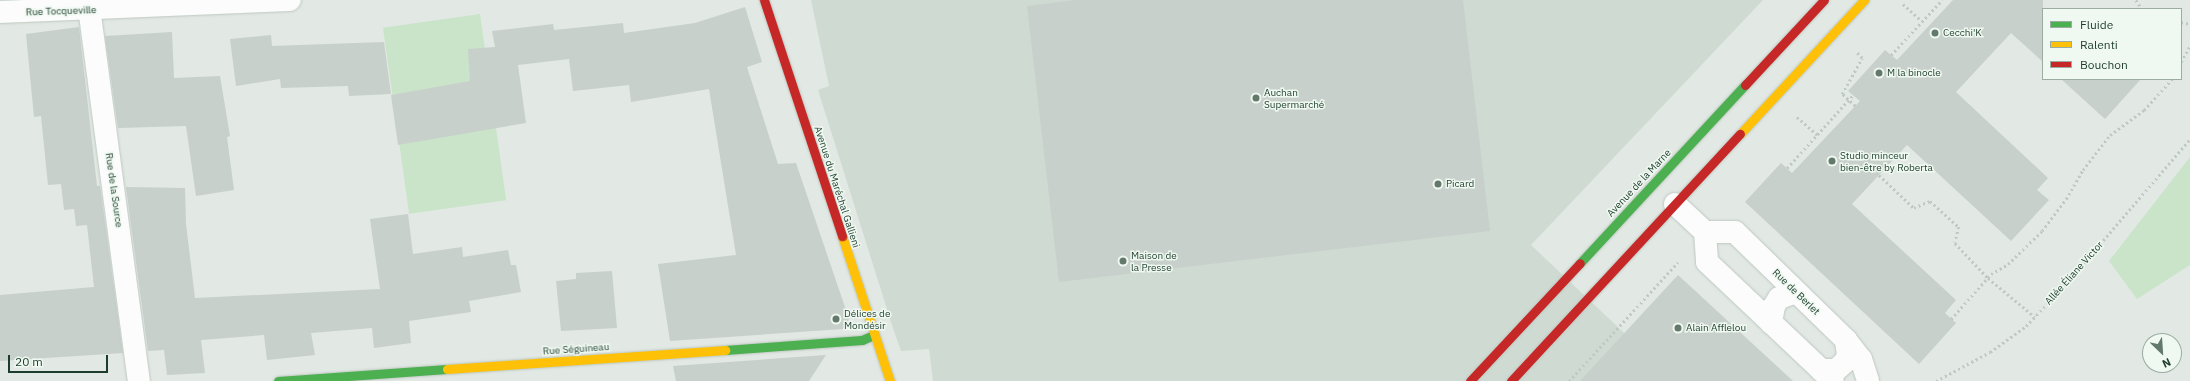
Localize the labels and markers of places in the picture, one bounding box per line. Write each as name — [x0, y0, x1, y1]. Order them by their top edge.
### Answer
place label: Cecchi'K — [1943, 27, 1982, 39]
marker: Cecchi'K — [1930, 28, 1940, 38]
place label: M la binocle — [1887, 67, 1941, 79]
marker: M la binocle — [1874, 68, 1884, 78]
place label: Auchan Supermarché — [1264, 86, 1324, 110]
marker: Auchan Supermarché — [1251, 93, 1261, 103]
place label: Studio minceur bien-être by Roberta — [1840, 149, 1933, 172]
marker: Studio minceur bien-être by Roberta — [1827, 156, 1837, 166]
place label: Picard — [1446, 178, 1474, 190]
marker: Picard — [1433, 179, 1443, 189]
place label: Maison de la Presse — [1131, 249, 1177, 272]
marker: Maison de la Presse — [1118, 256, 1128, 266]
place label: Délices de Mondésir — [844, 307, 890, 330]
marker: Délices de Mondésir — [831, 314, 841, 324]
place label: Alain Afflelou — [1686, 322, 1746, 334]
marker: Alain Afflelou — [1673, 323, 1683, 333]

